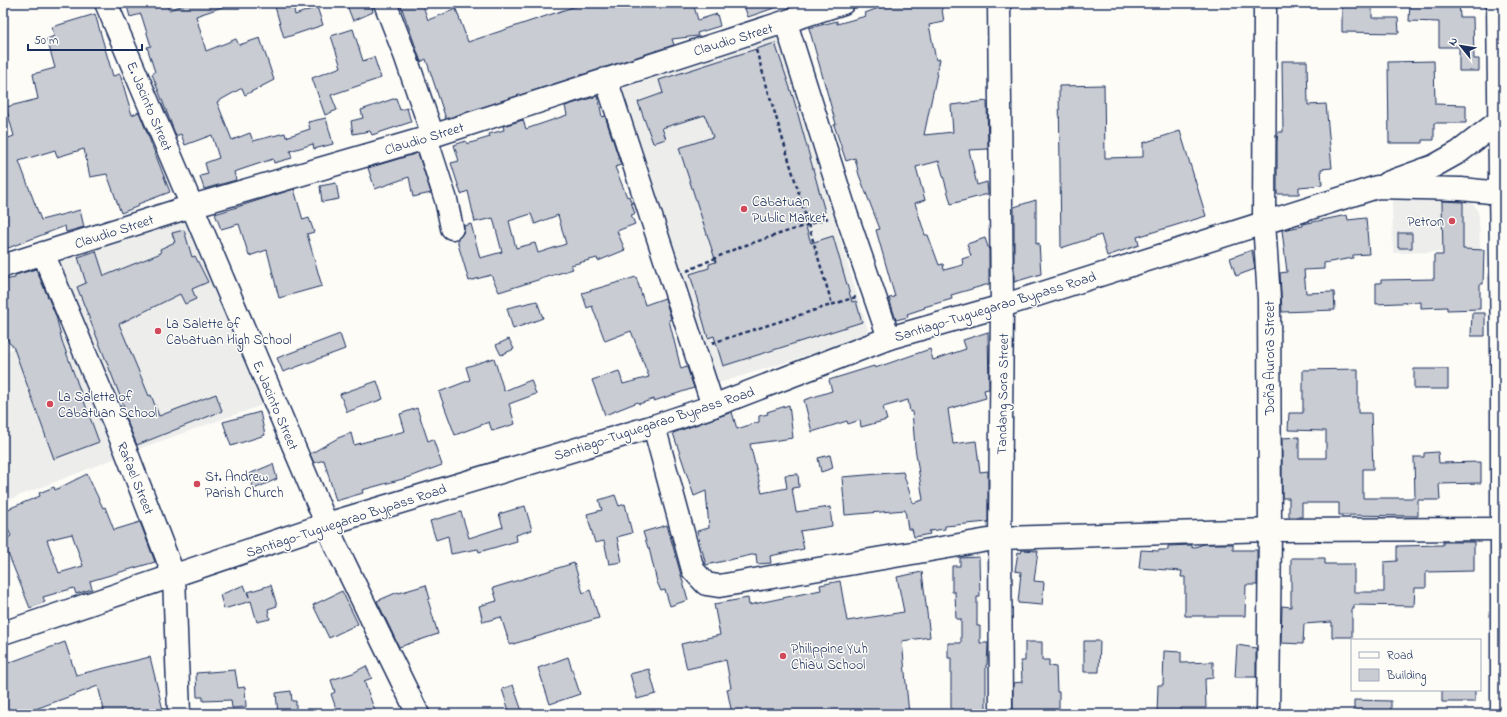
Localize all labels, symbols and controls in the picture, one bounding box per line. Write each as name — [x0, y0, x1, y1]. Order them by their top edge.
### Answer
street label: Claudio Street — [691, 18, 776, 62]
scale bar — [28, 26, 142, 52]
north arrow — [1441, 26, 1481, 66]
text: 50 m — [34, 32, 58, 50]
text: N — [1444, 34, 1462, 49]
street label: E. Jacinto Street — [120, 58, 177, 155]
street label: Claudio Street — [382, 117, 467, 161]
place label: Cabatuan Public Market — [752, 192, 827, 229]
marker: Cabatuan Public Market — [739, 204, 749, 214]
street label: Claudio Street — [72, 210, 157, 255]
place label: Petron — [1407, 212, 1444, 233]
marker: Petron — [1447, 216, 1457, 226]
street label: Santiago-Tuguegarao Bypass Road — [892, 267, 1099, 349]
street label: Doña Aurora Street — [1260, 301, 1281, 416]
place label: La Salette of Cabatuan High School — [166, 314, 292, 352]
marker: La Salette of Cabatuan High School — [153, 326, 163, 336]
street label: Tandang Sora Street — [992, 333, 1016, 455]
street label: E. Jacinto Street — [246, 357, 303, 454]
street label: Santiago-Tuguegarao Bypass Road — [551, 382, 758, 468]
place label: La Salette of Cabatuan School — [58, 387, 157, 424]
marker: La Salette of Cabatuan School — [45, 399, 55, 409]
street label: Rafael Street — [110, 439, 159, 518]
place label: St. Andrew Parish Church — [205, 467, 283, 504]
marker: St. Andrew Parish Church — [192, 479, 202, 489]
street label: Santiago-Tuguegarao Bypass Road — [243, 479, 450, 565]
place label: Philippine Yuh Chiau School — [791, 639, 868, 676]
legend — [1351, 639, 1481, 691]
text: Road — [1387, 647, 1413, 665]
marker: Philippine Yuh Chiau School — [778, 651, 788, 661]
text: Building — [1386, 667, 1426, 686]

